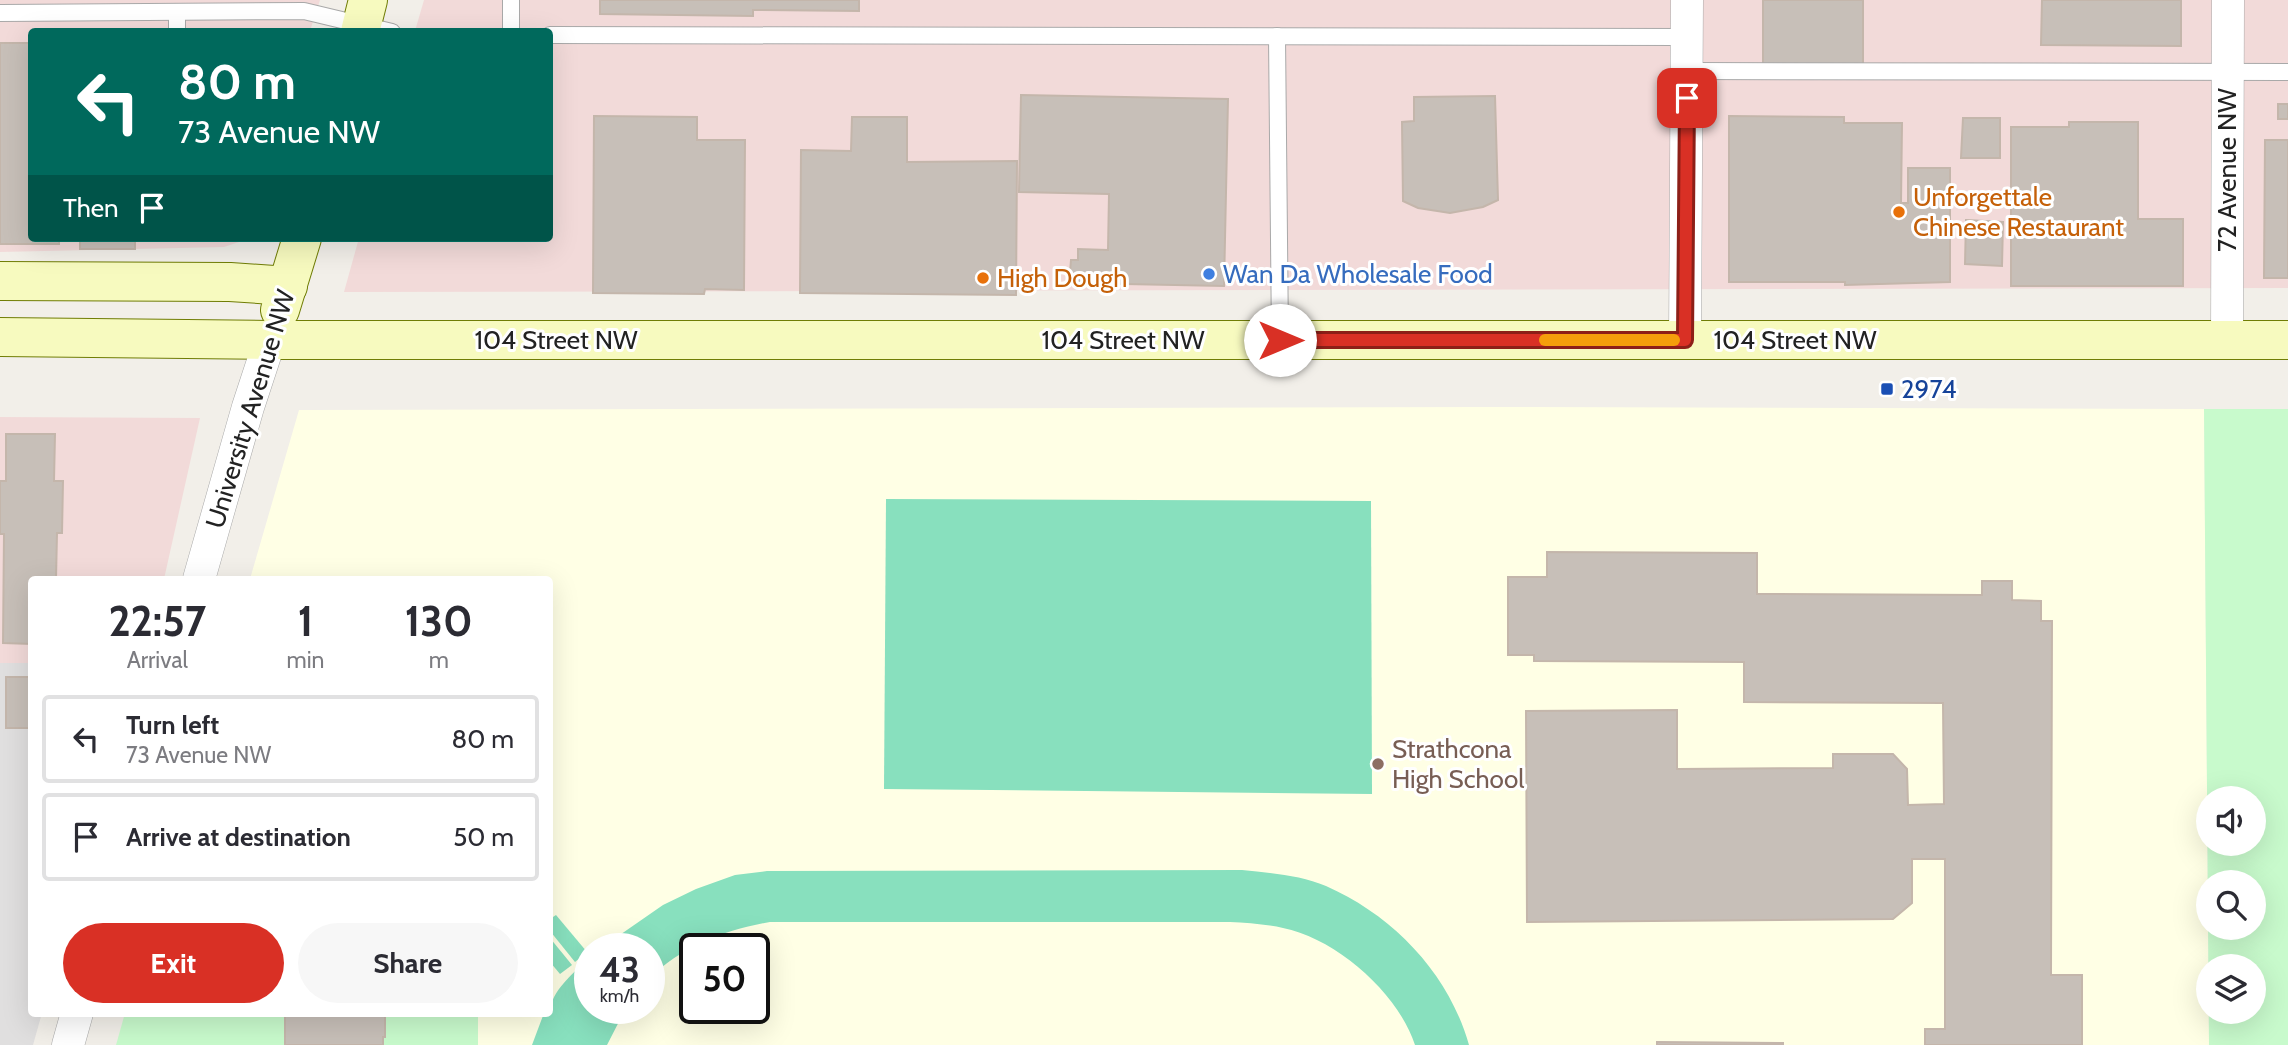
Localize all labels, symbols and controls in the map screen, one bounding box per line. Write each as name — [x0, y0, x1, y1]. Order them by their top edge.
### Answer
text: 80 m — [178, 52, 296, 111]
icon: left — [63, 56, 154, 147]
pin — [1657, 68, 1717, 128]
icon: arrive — [1668, 79, 1706, 117]
street label: 72 Avenue NW — [2211, 88, 2243, 252]
text: 73 Avenue NW — [178, 112, 380, 151]
place label: Unforgettale Chinese Restaurant — [1913, 181, 2124, 243]
icon: arrive — [133, 189, 171, 227]
text: Then — [63, 192, 119, 224]
marker: Unforgettale Chinese Restaurant — [1891, 204, 1907, 220]
place label: Wan Da Wholesale Food — [1223, 258, 1493, 290]
place label: High Dough — [997, 262, 1127, 294]
marker: Wan Da Wholesale Food — [1201, 266, 1217, 282]
marker: High Dough — [975, 270, 991, 286]
street label: University Avenue NW — [198, 285, 302, 532]
position arrow — [1243, 303, 1317, 377]
street label: 104 Street NW — [474, 324, 638, 356]
street label: 104 Street NW — [1041, 324, 1205, 356]
street label: 104 Street NW — [1713, 324, 1877, 356]
place label: 2974 — [1901, 373, 1957, 405]
marker: 2974 — [1879, 381, 1895, 397]
text: 22:57 — [108, 595, 206, 647]
text: 1 — [298, 595, 313, 647]
text: 130 — [405, 595, 473, 647]
text: Arrival — [127, 646, 188, 674]
text: min — [287, 646, 324, 674]
text: m — [429, 646, 449, 674]
text: Turn left — [126, 709, 219, 741]
icon: left — [67, 720, 105, 758]
text: 80 m — [451, 723, 514, 755]
place label: Strathcona High School — [1392, 733, 1524, 795]
text: 73 Avenue NW — [126, 741, 271, 769]
marker: Strathcona High School — [1370, 756, 1386, 772]
map controls — [2196, 786, 2266, 1024]
button: sound — [2196, 786, 2266, 856]
icon: arrive — [67, 818, 105, 856]
text: Arrive at destination — [126, 821, 351, 853]
text: 50 m — [453, 821, 514, 853]
button: search — [2196, 870, 2266, 940]
button: Exit — [63, 923, 284, 1003]
button: Share — [298, 923, 518, 1003]
speed limit sign: 50 — [679, 933, 770, 1024]
text: 43 — [599, 948, 640, 991]
button: layers — [2196, 954, 2266, 1024]
text: km/h — [600, 985, 639, 1007]

